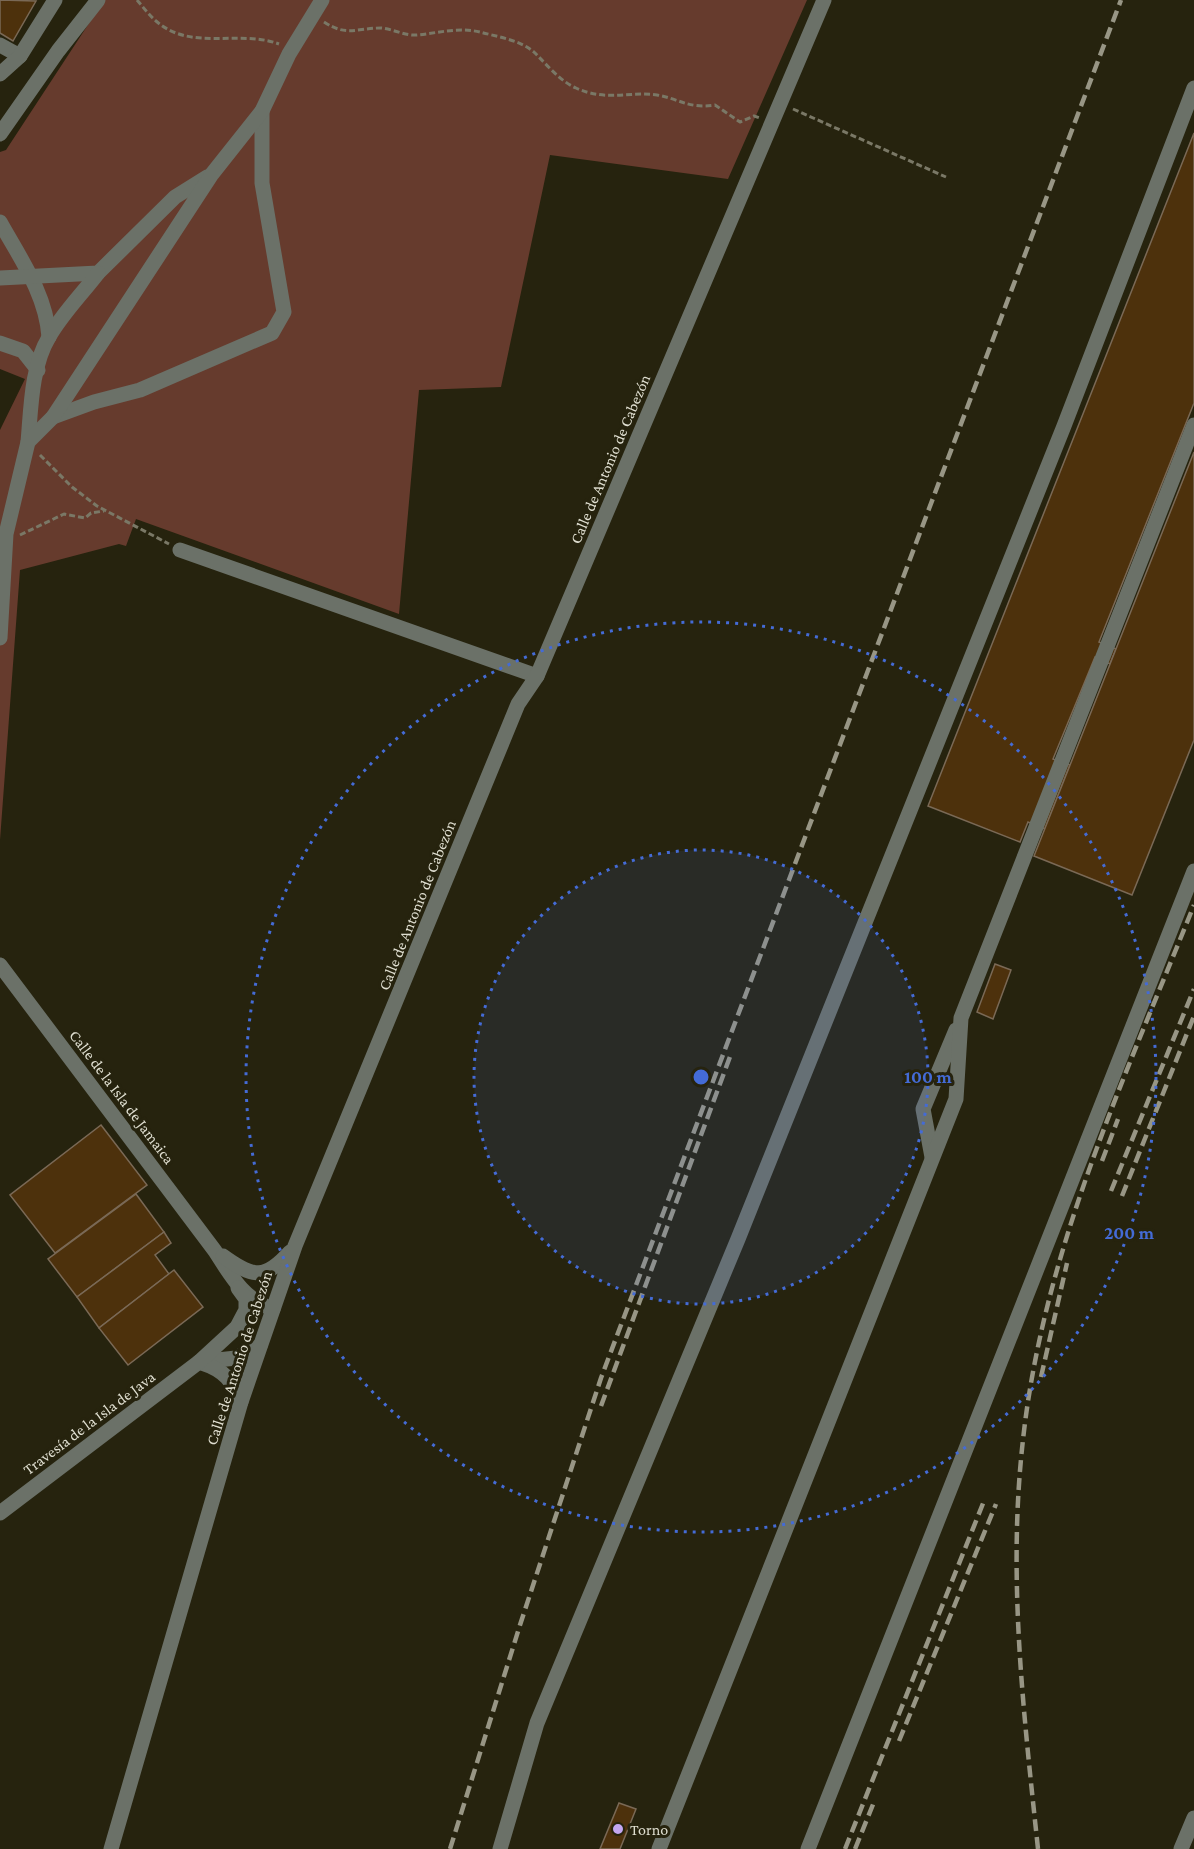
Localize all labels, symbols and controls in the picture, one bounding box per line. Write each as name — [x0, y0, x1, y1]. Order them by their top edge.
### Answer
street label: Calle de Antonio de Cabezón — [567, 372, 654, 546]
street label: Calle de Antonio de Cabezón — [375, 817, 459, 993]
street label: Calle de la Isla de Jamaica — [65, 1027, 178, 1168]
centre of rings — [691, 1067, 711, 1087]
text: 100 m — [904, 1067, 952, 1087]
text: 200 m — [1104, 1223, 1155, 1243]
street label: Calle de Antonio de Cabezón — [203, 1268, 275, 1447]
street label: Travesía de la Isla de Java — [20, 1368, 159, 1479]
place label: Torno — [630, 1821, 668, 1838]
marker: Torno — [611, 1822, 625, 1836]

